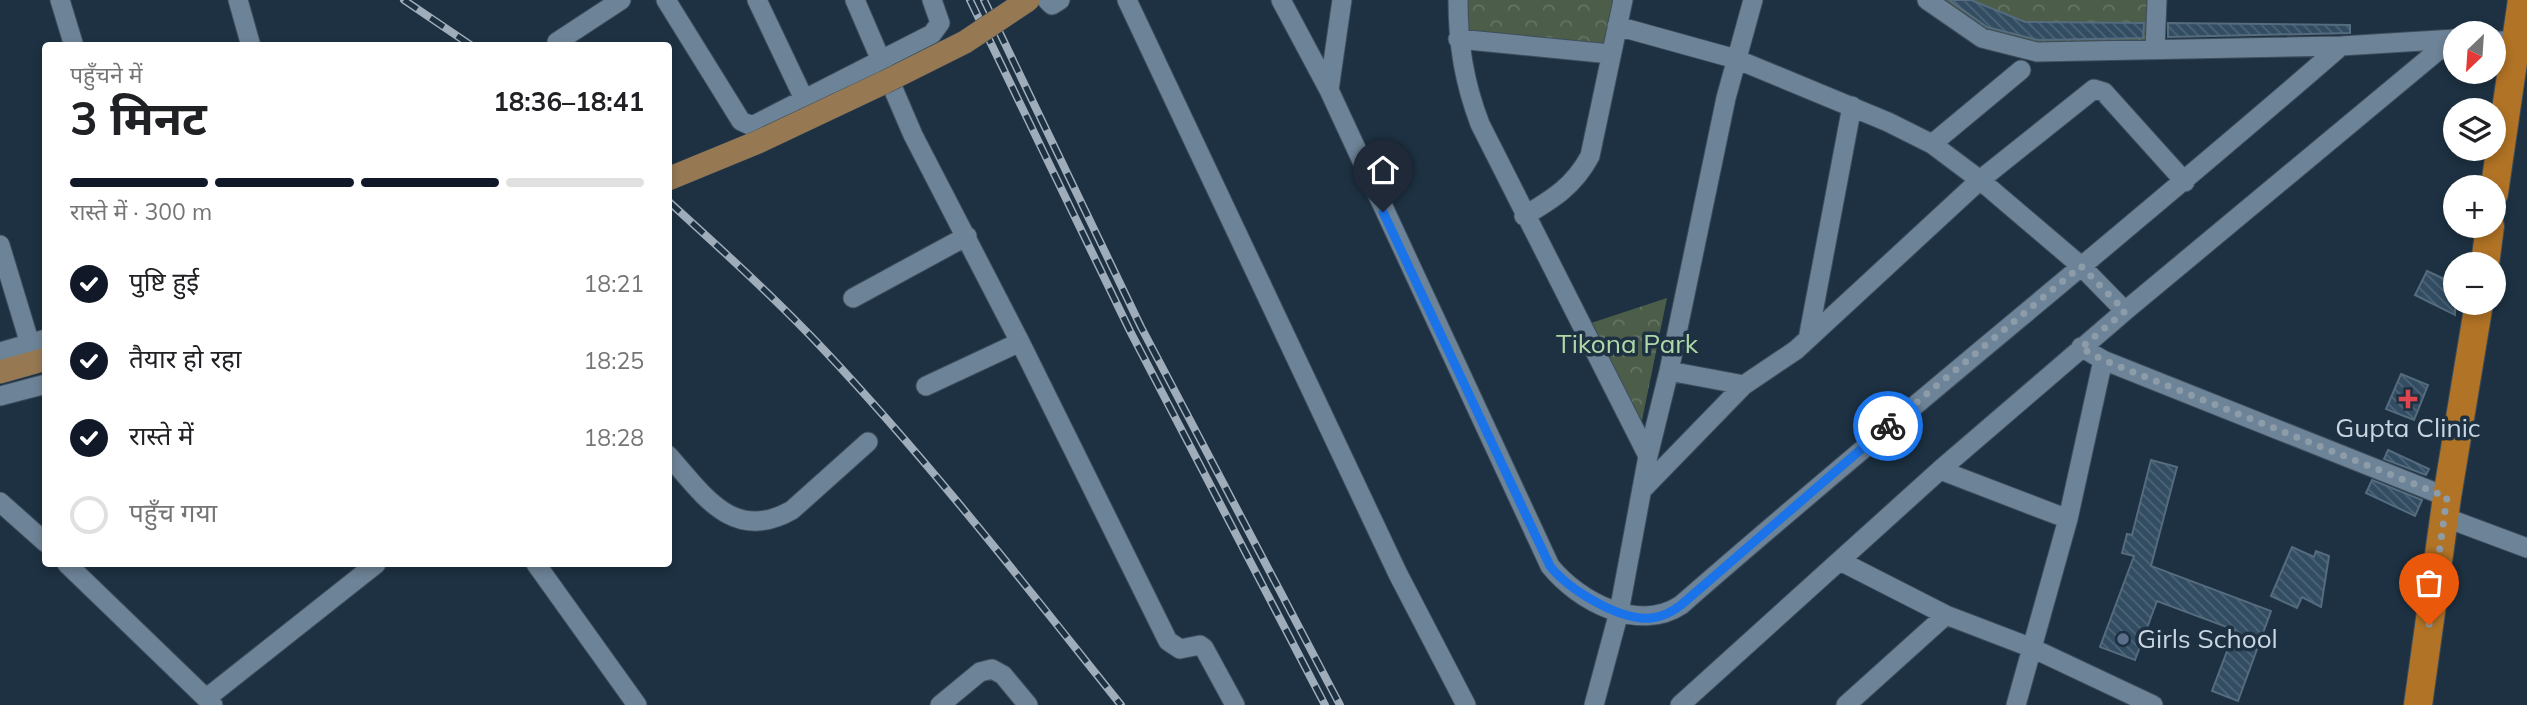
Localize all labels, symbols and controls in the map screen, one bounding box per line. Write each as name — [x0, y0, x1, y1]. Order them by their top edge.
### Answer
north arrow — [2443, 21, 2506, 84]
map controls — [2443, 21, 2506, 315]
text: पहुँचने में — [70, 60, 142, 89]
text: 18:36–18:41 — [493, 85, 644, 118]
text: 3 मिनट — [70, 89, 207, 147]
button: layers — [2443, 98, 2506, 161]
pin — [1353, 140, 1413, 212]
icon: home — [1364, 151, 1402, 189]
button: + — [2443, 175, 2506, 238]
text: रास्ते में · 300 m — [70, 197, 212, 226]
button: − — [2443, 252, 2506, 315]
icon: check — [70, 265, 108, 303]
text: पुष्टि हुई — [129, 265, 199, 298]
text: 18:21 — [584, 269, 644, 298]
park label: Tikona Park — [1556, 327, 1699, 360]
icon: check — [70, 342, 108, 380]
text: तैयार हो रहा — [129, 342, 242, 375]
text: 18:25 — [584, 346, 644, 375]
marker: Gupta Clinic — [2398, 389, 2418, 409]
courier — [1853, 391, 1923, 461]
icon: bike — [1869, 407, 1907, 445]
place label: Gupta Clinic — [2335, 411, 2481, 444]
icon: check — [70, 419, 108, 457]
text: रास्ते में — [129, 419, 194, 452]
text: 18:28 — [584, 423, 644, 452]
text: पहुँच गया — [129, 496, 217, 529]
pin — [2399, 553, 2459, 625]
icon: bag — [2410, 564, 2448, 602]
place label: Girls School — [2137, 622, 2278, 655]
marker: Girls School — [2115, 631, 2131, 647]

